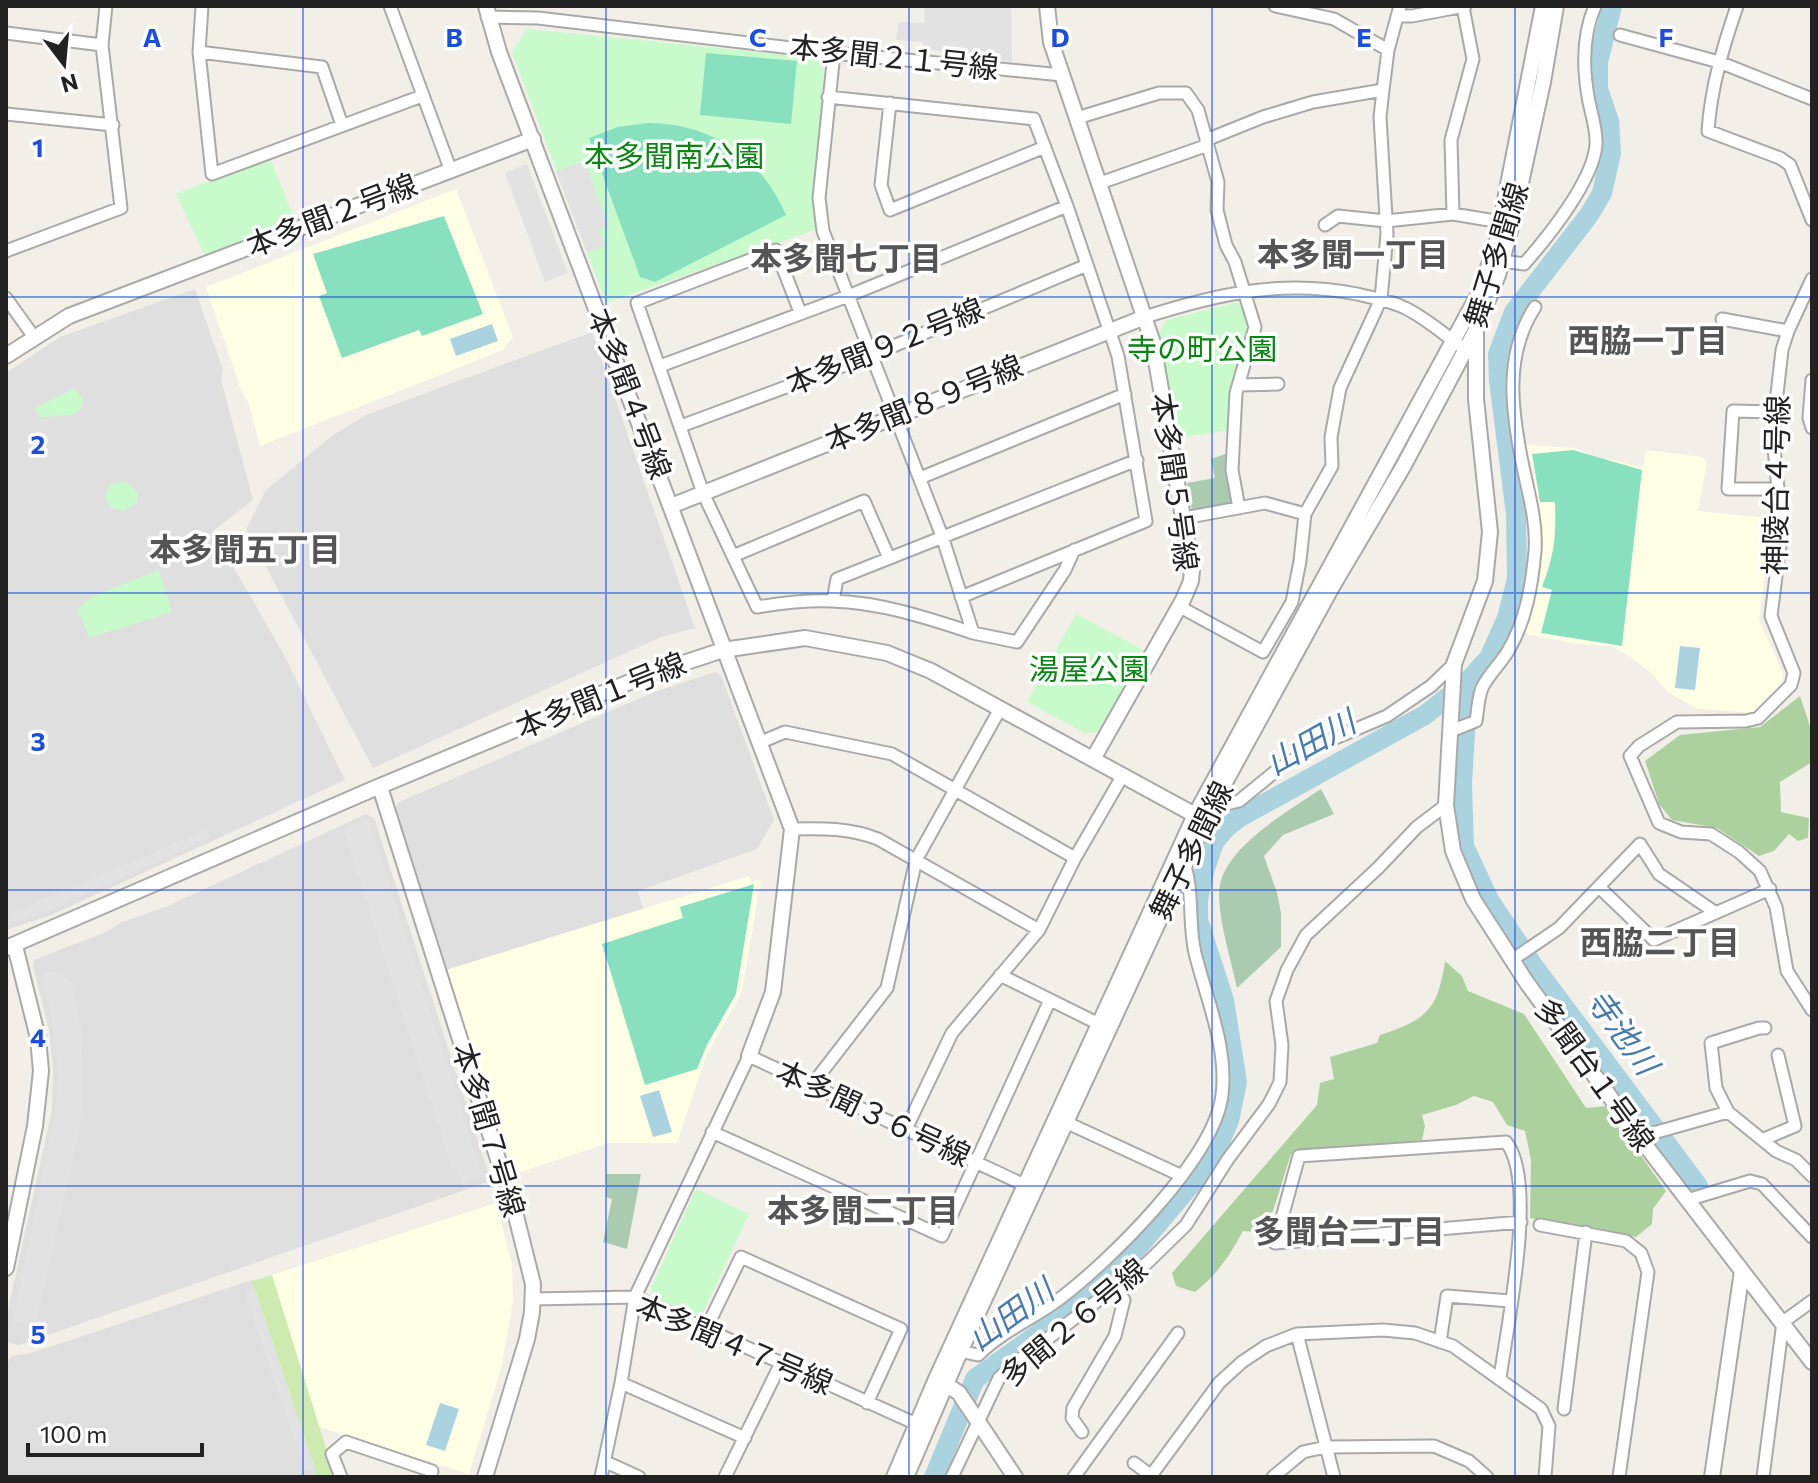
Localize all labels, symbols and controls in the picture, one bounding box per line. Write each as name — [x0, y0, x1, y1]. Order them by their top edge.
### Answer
text: A — [143, 21, 162, 52]
text: B — [445, 21, 463, 52]
text: C — [749, 21, 767, 52]
text: D — [1050, 21, 1070, 52]
text: E — [1356, 21, 1372, 52]
text: F — [1658, 21, 1674, 52]
north arrow — [24, 24, 104, 104]
street label: 本多聞２１号線 — [788, 26, 1001, 85]
text: N — [58, 68, 81, 99]
text: 1 — [32, 131, 44, 162]
park label: 本多聞南公園 — [584, 136, 764, 173]
street label: 本多聞２号線 — [240, 164, 422, 263]
street label: 舞子多聞線 — [1455, 177, 1534, 331]
district label: 本多聞一丁目 — [1257, 233, 1449, 273]
district label: 本多聞七丁目 — [750, 237, 942, 277]
street label: 本多聞９２号線 — [780, 288, 988, 401]
street label: 本多聞４号線 — [582, 302, 681, 484]
district label: 西脇一丁目 — [1568, 319, 1728, 359]
park label: 寺の町公園 — [1127, 329, 1277, 366]
street label: 本多聞８９号線 — [819, 345, 1027, 458]
street label: 本多聞５号線 — [1146, 390, 1207, 573]
street label: 神陵台４号線 — [1754, 395, 1795, 575]
text: 2 — [31, 428, 45, 459]
district label: 本多聞五丁目 — [149, 528, 341, 568]
street label: 本多聞１号線 — [510, 643, 690, 745]
park label: 湯屋公園 — [1029, 649, 1149, 686]
water label: 山田川 — [1258, 699, 1364, 782]
text: 3 — [30, 725, 46, 756]
street label: 舞子多聞線 — [1140, 774, 1239, 925]
district label: 西脇二丁目 — [1580, 921, 1740, 961]
water label: 寺池川 — [1579, 980, 1670, 1084]
street label: 多聞台１号線 — [1528, 990, 1664, 1157]
text: 4 — [30, 1021, 46, 1052]
street label: 本多聞７号線 — [446, 1038, 534, 1221]
street label: 本多聞３６号線 — [771, 1051, 977, 1173]
district label: 本多聞二丁目 — [767, 1189, 959, 1229]
district label: 多聞台二丁目 — [1253, 1210, 1445, 1250]
street label: 多聞２６号線 — [992, 1249, 1153, 1393]
water label: 山田川 — [959, 1267, 1063, 1358]
street label: 本多聞４７号線 — [631, 1285, 839, 1401]
text: 5 — [30, 1318, 46, 1349]
scale bar — [28, 1407, 202, 1457]
text: 100 m — [40, 1419, 107, 1448]

